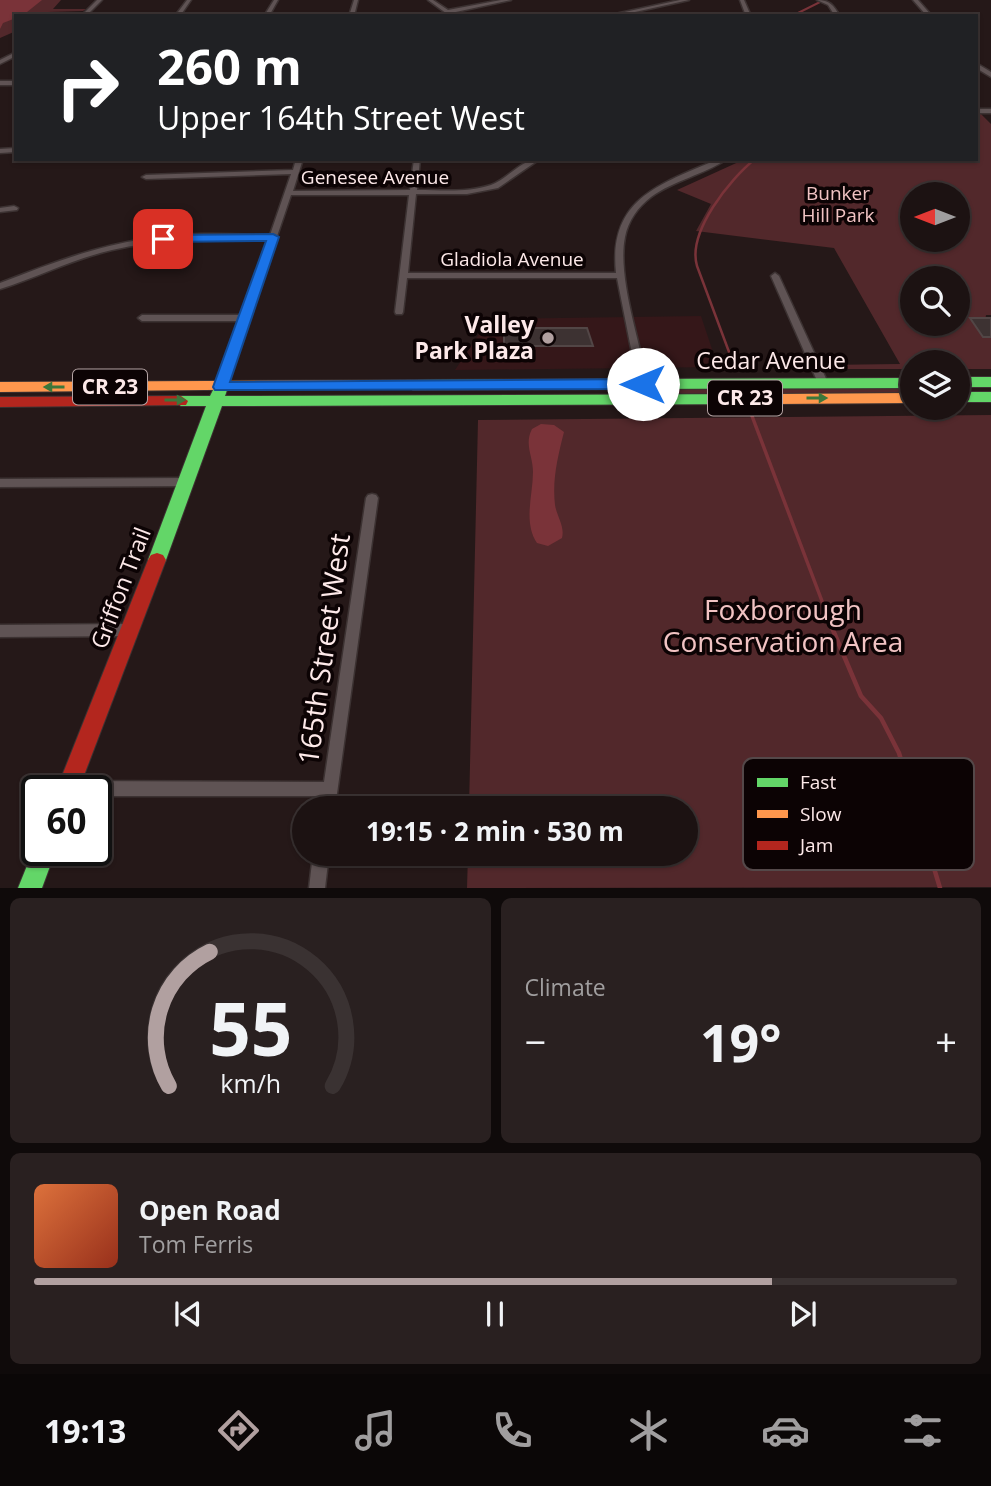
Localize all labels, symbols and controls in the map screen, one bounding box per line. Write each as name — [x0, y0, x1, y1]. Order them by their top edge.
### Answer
text: 260 m — [157, 33, 302, 99]
icon: right — [42, 42, 133, 133]
text: Upper 164th Street West — [157, 96, 525, 139]
street label: Genesee Avenue — [301, 164, 449, 190]
park label: Bunker Hill Park — [801, 180, 875, 228]
north arrow — [900, 182, 970, 252]
map controls — [900, 182, 970, 420]
pin — [133, 209, 193, 269]
icon: arrive — [144, 220, 182, 258]
street label: Gladiola Avenue — [440, 246, 584, 272]
button: search — [900, 266, 970, 336]
place label: Valley Park Plaza — [415, 308, 535, 366]
marker: Valley Park Plaza — [540, 330, 556, 346]
street label: Cedar Avenue — [696, 344, 846, 376]
position arrow — [606, 347, 680, 421]
button: layers — [900, 350, 970, 420]
road number: CR 23 — [73, 370, 147, 404]
road number: CR 23 — [708, 380, 782, 416]
one-way arrow — [43, 381, 65, 393]
one-way arrow — [807, 392, 829, 404]
one-way arrow — [164, 395, 186, 406]
street label: Griffon Trail — [82, 522, 158, 653]
street label: 165th Street West — [288, 531, 358, 767]
park label: Foxborough Conservation Area — [663, 590, 903, 660]
legend — [743, 758, 974, 870]
text: Fast — [800, 769, 836, 795]
speed limit sign: 60 — [21, 775, 112, 866]
text: Slow — [800, 801, 842, 827]
text: 19:15 · 2 min · 530 m — [366, 813, 624, 849]
text: Jam — [798, 832, 833, 858]
text: Climate — [525, 971, 606, 1003]
text: 55 — [209, 979, 292, 1078]
text: 19° — [700, 1006, 782, 1077]
text: − — [525, 1015, 546, 1067]
text: + — [935, 1015, 957, 1067]
text: km/h — [220, 1066, 281, 1100]
text: Open Road — [139, 1192, 281, 1228]
text: Tom Ferris — [139, 1228, 253, 1260]
icon: previous — [169, 1295, 207, 1333]
icon: pause — [476, 1295, 514, 1333]
icon: next — [784, 1295, 822, 1333]
icon: directions — [214, 1406, 263, 1455]
icon: music — [351, 1406, 400, 1455]
icon: phone — [488, 1406, 537, 1455]
icon: climate — [624, 1406, 673, 1455]
icon: car — [761, 1406, 810, 1455]
icon: filters — [898, 1406, 947, 1455]
text: 19:13 — [44, 1409, 126, 1452]

